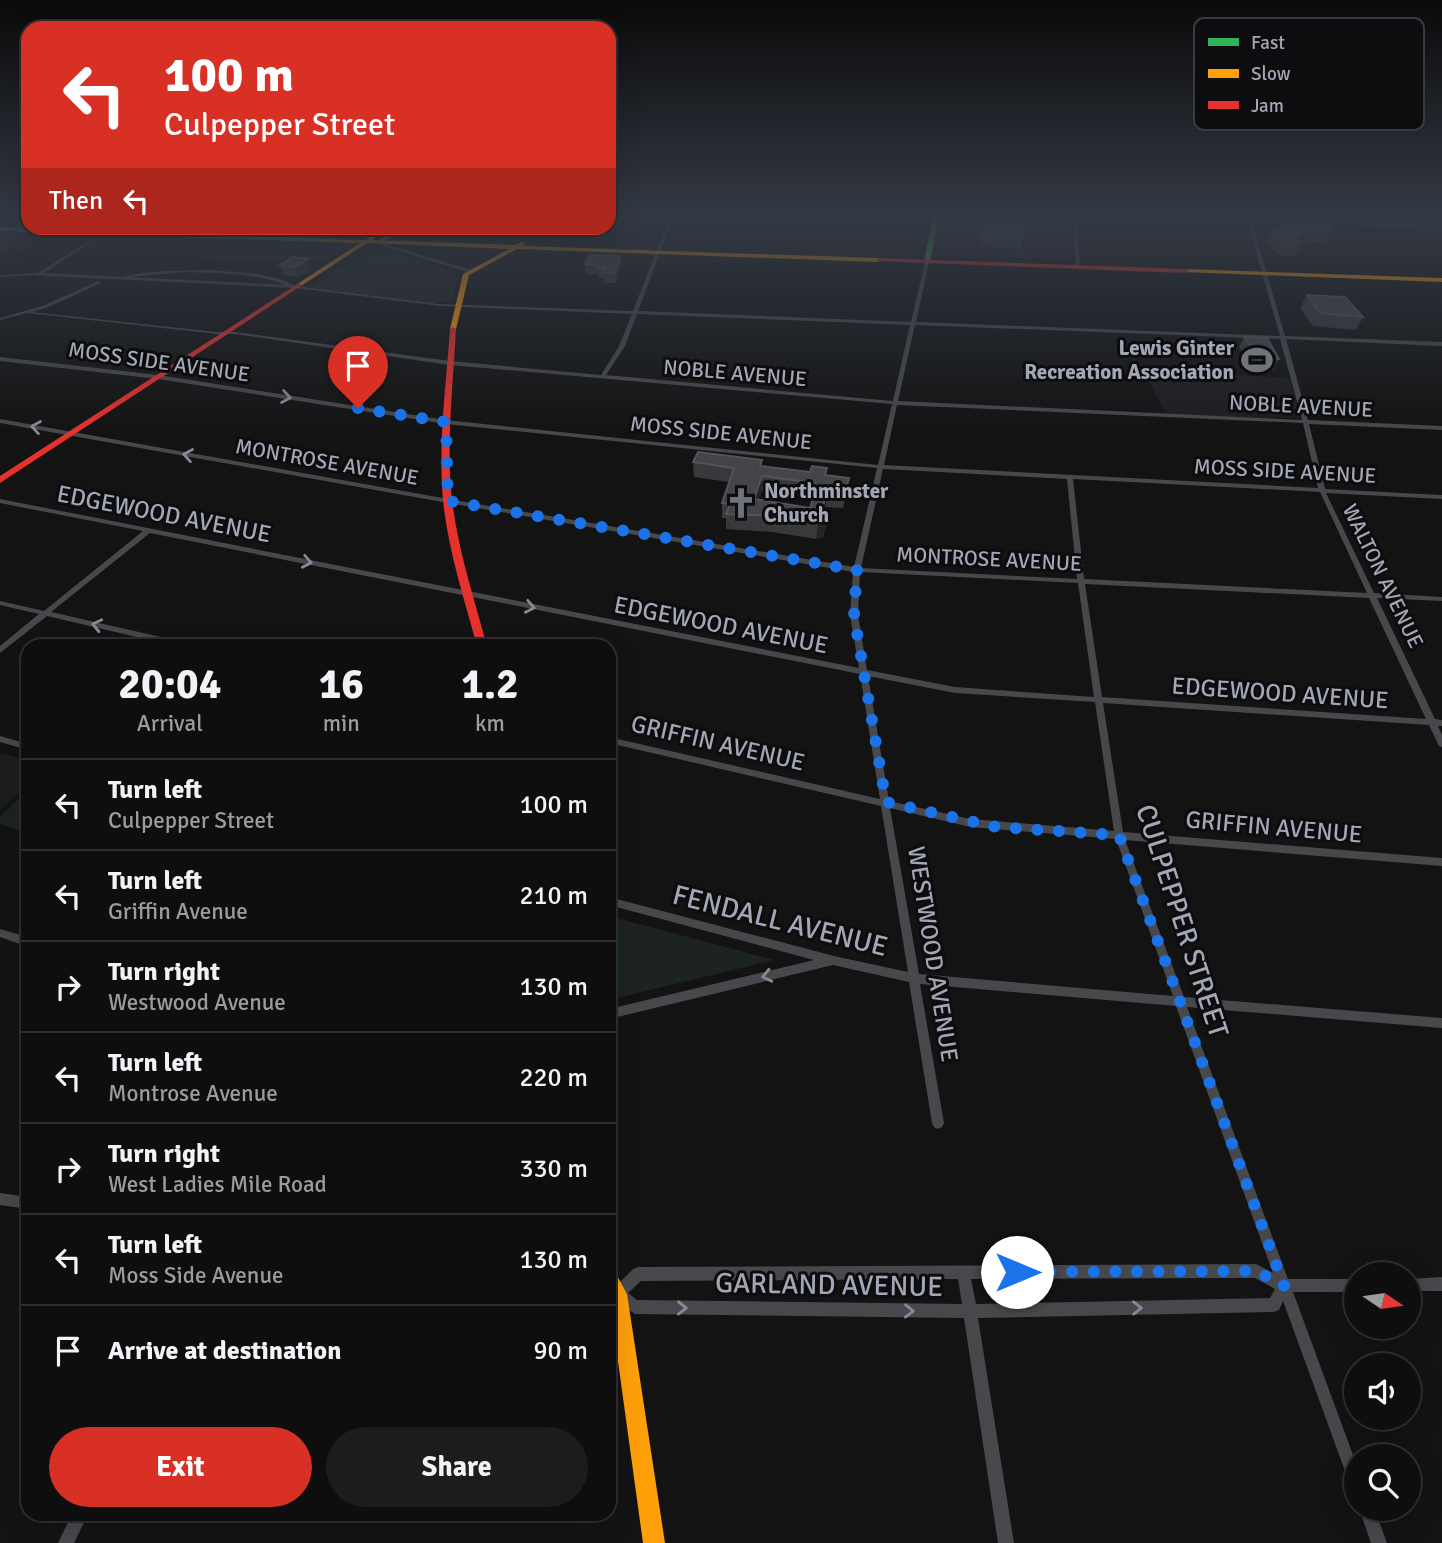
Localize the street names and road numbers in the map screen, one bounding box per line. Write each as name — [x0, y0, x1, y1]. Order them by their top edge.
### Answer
street label: MOSS SIDE AVENUE — [67, 336, 251, 388]
street label: NOBLE AVENUE — [662, 354, 808, 392]
street label: NOBLE AVENUE — [1228, 389, 1374, 423]
street label: MOSS SIDE AVENUE — [629, 411, 813, 455]
street label: MONTROSE AVENUE — [233, 433, 421, 491]
street label: MOSS SIDE AVENUE — [1193, 453, 1377, 489]
street label: EDGEWOOD AVENUE — [54, 479, 274, 549]
street label: WALTON AVENUE — [1337, 500, 1429, 652]
street label: MONTROSE AVENUE — [896, 541, 1082, 577]
street label: EDGEWOOD AVENUE — [611, 590, 831, 660]
street label: EDGEWOOD AVENUE — [1170, 670, 1390, 716]
street label: GRIFFIN AVENUE — [628, 708, 808, 778]
street label: CULPEPPER STREET — [1128, 800, 1236, 1042]
street label: GRIFFIN AVENUE — [1184, 804, 1364, 850]
street label: WESTWOOD AVENUE — [901, 844, 965, 1064]
street label: FENDALL AVENUE — [669, 878, 891, 964]
street label: GARLAND AVENUE — [715, 1266, 943, 1304]

